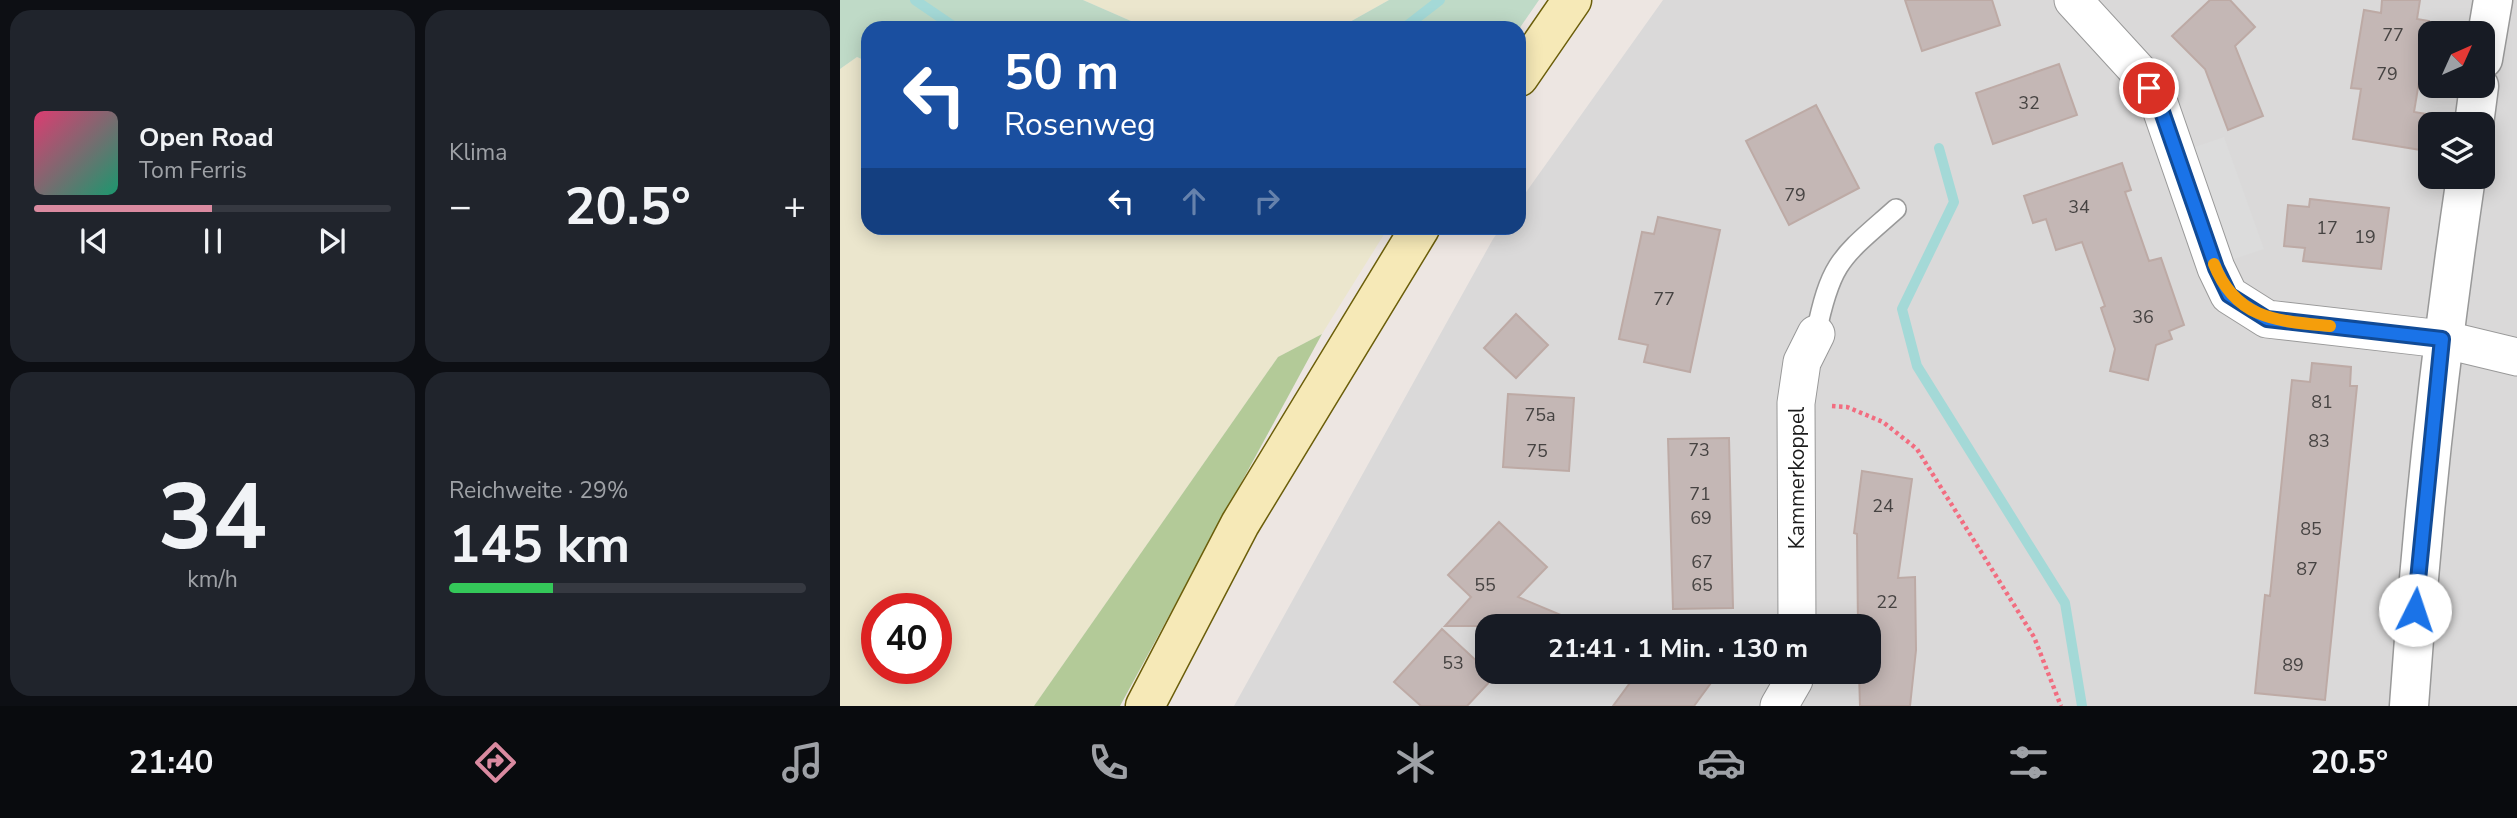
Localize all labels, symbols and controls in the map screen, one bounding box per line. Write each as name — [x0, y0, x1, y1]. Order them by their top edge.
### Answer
north arrow — [2418, 21, 2496, 98]
map controls — [2418, 21, 2495, 189]
house number: 77 — [2382, 23, 2404, 47]
text: 50 m — [1004, 39, 1119, 106]
icon: left — [889, 49, 980, 140]
pin — [2119, 58, 2179, 118]
house number: 79 — [2376, 62, 2398, 86]
icon: arrive — [2130, 69, 2168, 107]
house number: 32 — [2018, 91, 2040, 115]
text: Rosenweg — [1004, 103, 1156, 146]
button: layers — [2418, 112, 2495, 189]
text: Open Road — [139, 120, 274, 155]
text: Klima — [449, 137, 507, 168]
text: Tom Ferris — [139, 155, 247, 186]
text: 20.5° — [564, 171, 691, 242]
text: − — [449, 181, 472, 232]
text: + — [783, 181, 806, 232]
icon: left — [1102, 182, 1140, 220]
icon: ahead — [1175, 182, 1213, 220]
icon: right — [1248, 182, 1286, 220]
house number: 79 — [1784, 183, 1806, 207]
house number: 34 — [2068, 195, 2090, 219]
house number: 17 — [2316, 216, 2338, 240]
icon: previous — [75, 222, 113, 260]
icon: pause — [194, 222, 232, 260]
icon: next — [313, 222, 351, 260]
house number: 19 — [2354, 225, 2376, 249]
house number: 77 — [1653, 287, 1675, 311]
house number: 36 — [2132, 305, 2154, 329]
house number: 81 — [2311, 390, 2333, 414]
house number: 75a — [1524, 403, 1556, 427]
street label: Kammerkoppel — [1783, 406, 1811, 549]
house number: 83 — [2308, 429, 2330, 453]
house number: 73 — [1688, 438, 1710, 462]
house number: 75 — [1526, 439, 1548, 463]
text: 34 — [158, 456, 267, 580]
text: Reichweite · 29% — [449, 475, 628, 506]
house number: 71 — [1689, 482, 1711, 506]
house number: 24 — [1872, 494, 1894, 518]
house number: 69 — [1690, 506, 1712, 530]
text: 145 km — [449, 509, 630, 580]
house number: 85 — [2300, 517, 2322, 541]
house number: 67 — [1691, 550, 1713, 574]
house number: 87 — [2296, 557, 2318, 581]
text: km/h — [187, 564, 238, 595]
house number: 55 — [1474, 573, 1496, 597]
house number: 65 — [1691, 573, 1713, 597]
position arrow — [2378, 573, 2452, 647]
house number: 22 — [1876, 590, 1898, 614]
speed limit sign: 40 — [861, 593, 952, 684]
text: 21:41 · 1 Min. · 130 m — [1548, 631, 1808, 666]
house number: 53 — [1442, 651, 1464, 675]
house number: 89 — [2282, 653, 2304, 677]
icon: directions — [471, 738, 520, 787]
icon: music — [778, 738, 827, 787]
icon: phone — [1084, 738, 1133, 787]
icon: climate — [1391, 738, 1440, 787]
icon: car — [1697, 738, 1746, 787]
icon: filters — [2004, 738, 2053, 787]
text: 21:40 — [129, 741, 214, 784]
text: 20.5° — [2310, 741, 2388, 784]

